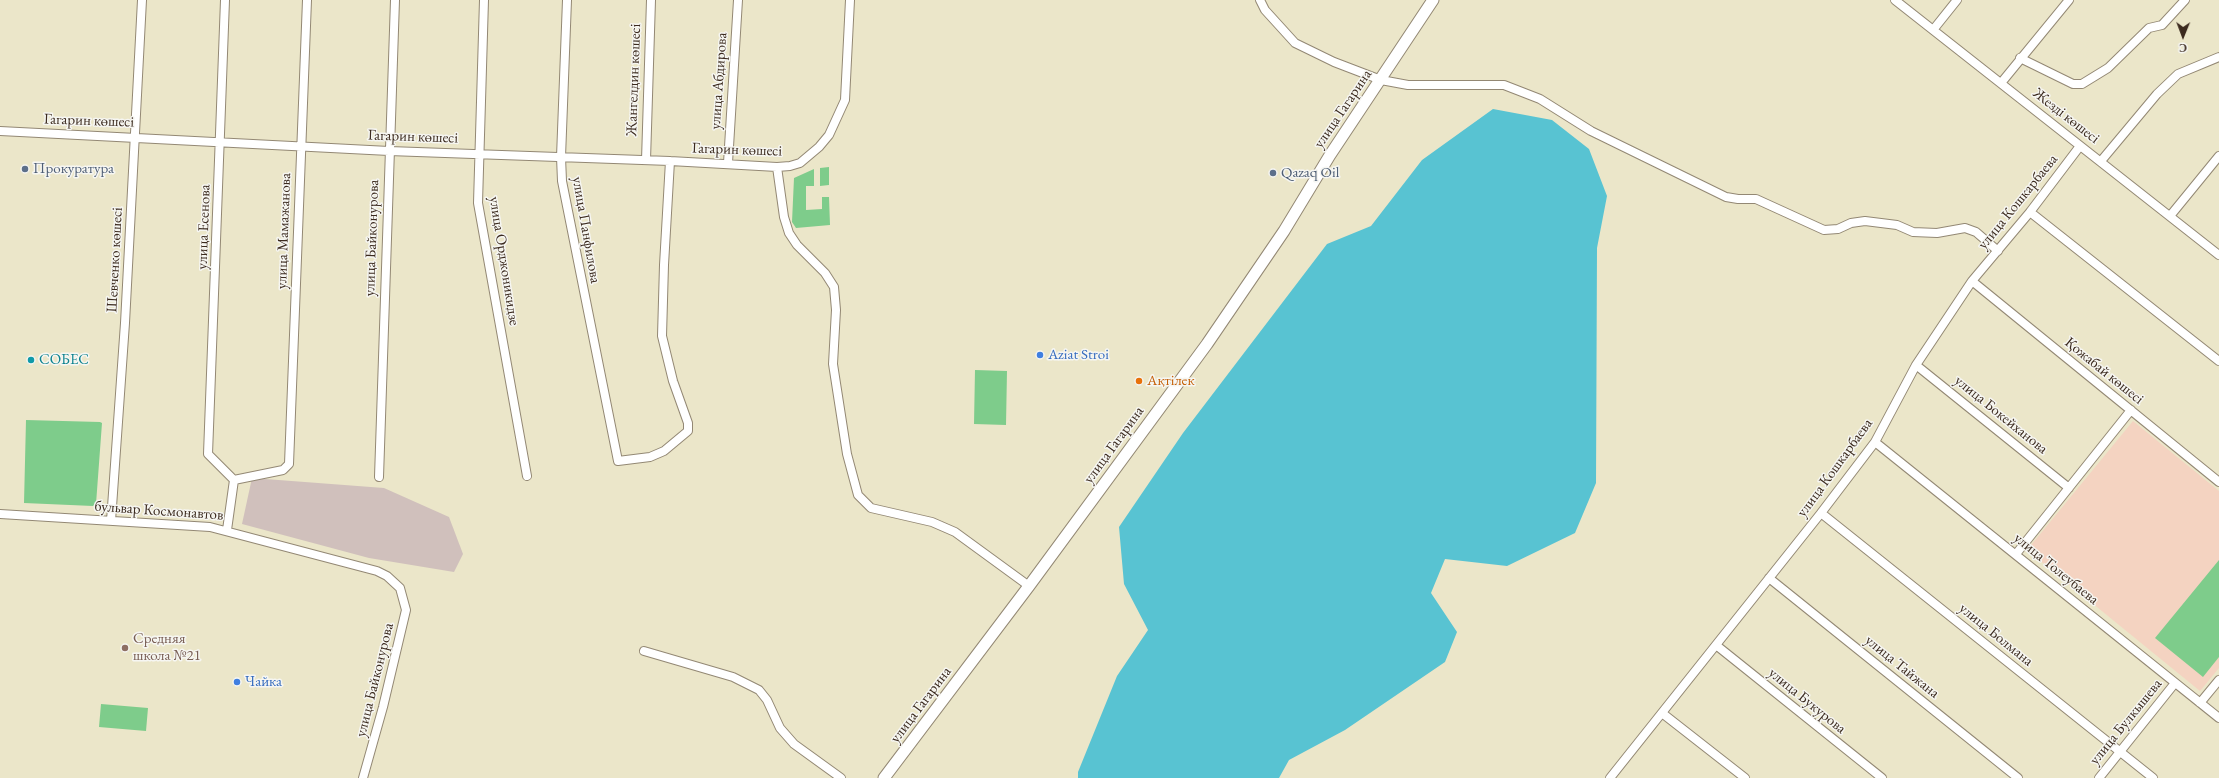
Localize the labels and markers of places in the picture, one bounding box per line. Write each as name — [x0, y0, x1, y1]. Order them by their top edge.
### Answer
place label: Прокуратура — [33, 160, 114, 178]
marker: Прокуратура — [20, 164, 30, 174]
place label: Qazaq Oil — [1281, 164, 1339, 182]
marker: Qazaq Oil — [1268, 168, 1278, 178]
place label: Aziat Stroi — [1048, 346, 1109, 364]
marker: Aziat Stroi — [1035, 350, 1045, 360]
place label: СОБЕС — [39, 351, 89, 369]
marker: СОБЕС — [26, 355, 36, 365]
place label: Ақтілек — [1147, 372, 1195, 390]
marker: Ақтілек — [1134, 376, 1144, 386]
place label: Средняя школа №21 — [133, 630, 201, 665]
marker: Средняя школа №21 — [120, 643, 130, 653]
place label: Чайка — [245, 673, 282, 691]
marker: Чайка — [232, 677, 242, 687]

